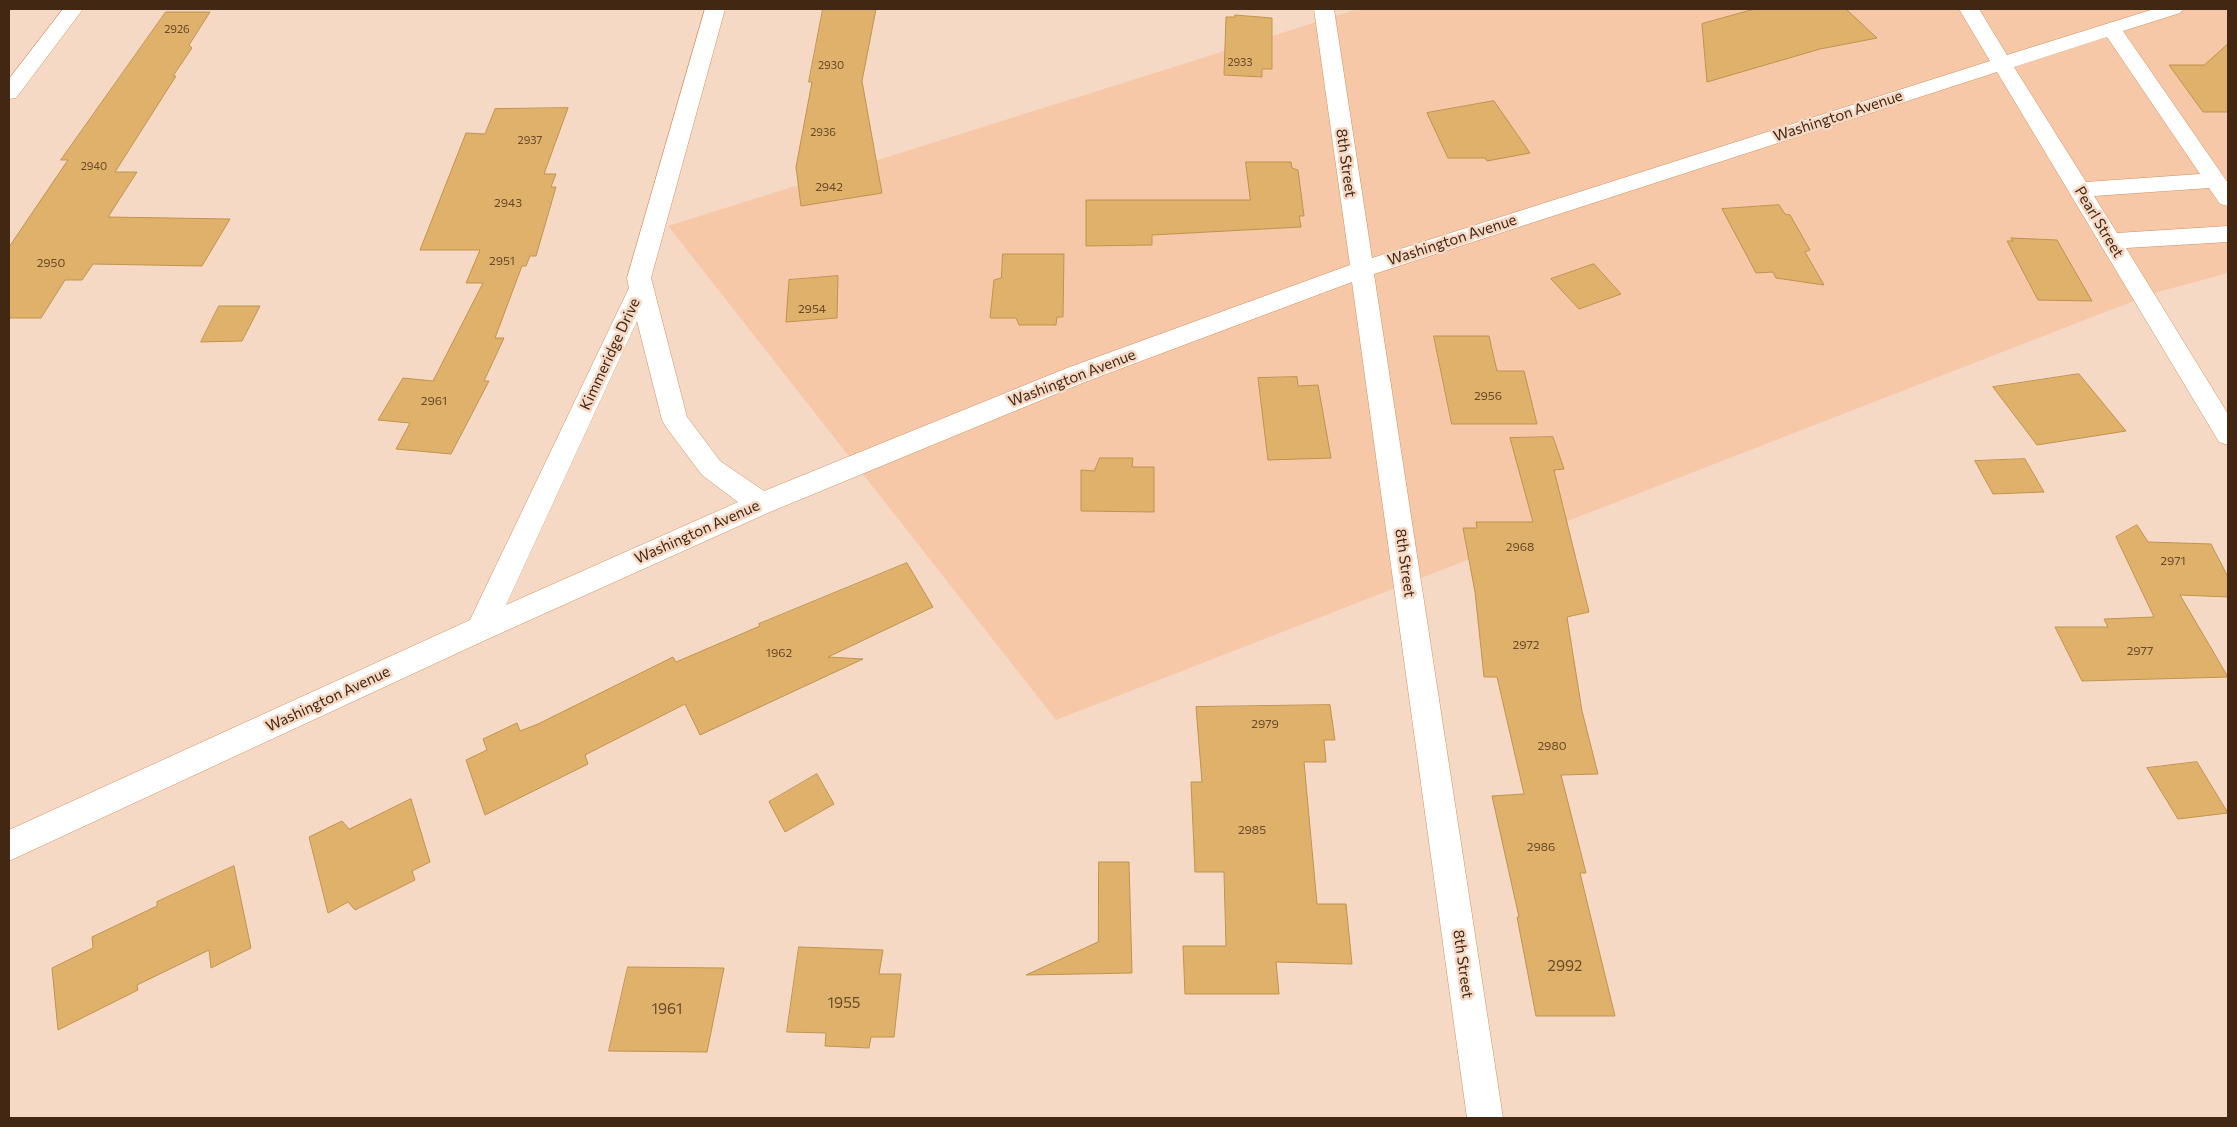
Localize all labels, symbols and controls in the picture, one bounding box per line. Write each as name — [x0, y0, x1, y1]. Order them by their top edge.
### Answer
house number: 2926 — [164, 22, 190, 36]
house number: 2933 — [1227, 55, 1253, 69]
house number: 2930 — [818, 58, 844, 72]
street label: Washington Avenue — [1771, 87, 1905, 145]
house number: 2936 — [810, 125, 836, 139]
street label: 8th Street — [1332, 128, 1360, 198]
house number: 2937 — [518, 133, 542, 147]
house number: 2940 — [81, 159, 107, 173]
house number: 2942 — [815, 180, 843, 194]
street label: Pearl Street — [2071, 183, 2127, 261]
house number: 2943 — [494, 196, 522, 210]
street label: Washington Avenue — [1385, 211, 1519, 269]
house number: 2951 — [489, 254, 515, 268]
house number: 2950 — [37, 256, 65, 270]
street label: Kimmeridge Drive — [576, 295, 644, 413]
house number: 2954 — [798, 302, 826, 316]
street label: Washington Avenue — [1006, 345, 1138, 411]
house number: 2956 — [1474, 389, 1502, 403]
house number: 2961 — [421, 394, 447, 408]
street label: Washington Avenue — [632, 496, 762, 568]
street label: 8th Street — [1391, 528, 1419, 598]
house number: 2968 — [1506, 540, 1534, 554]
house number: 2971 — [2160, 554, 2186, 568]
house number: 2972 — [1513, 638, 1539, 652]
house number: 2977 — [2127, 644, 2153, 658]
house number: 1962 — [766, 646, 792, 660]
street label: Washington Avenue — [263, 662, 393, 736]
house number: 2979 — [1251, 717, 1279, 731]
house number: 2980 — [1537, 739, 1567, 753]
house number: 2985 — [1238, 823, 1266, 837]
house number: 2986 — [1527, 840, 1555, 854]
street label: 8th Street — [1449, 929, 1477, 999]
house number: 2992 — [1548, 957, 1582, 975]
house number: 1955 — [828, 994, 860, 1012]
house number: 1961 — [651, 1000, 683, 1018]

